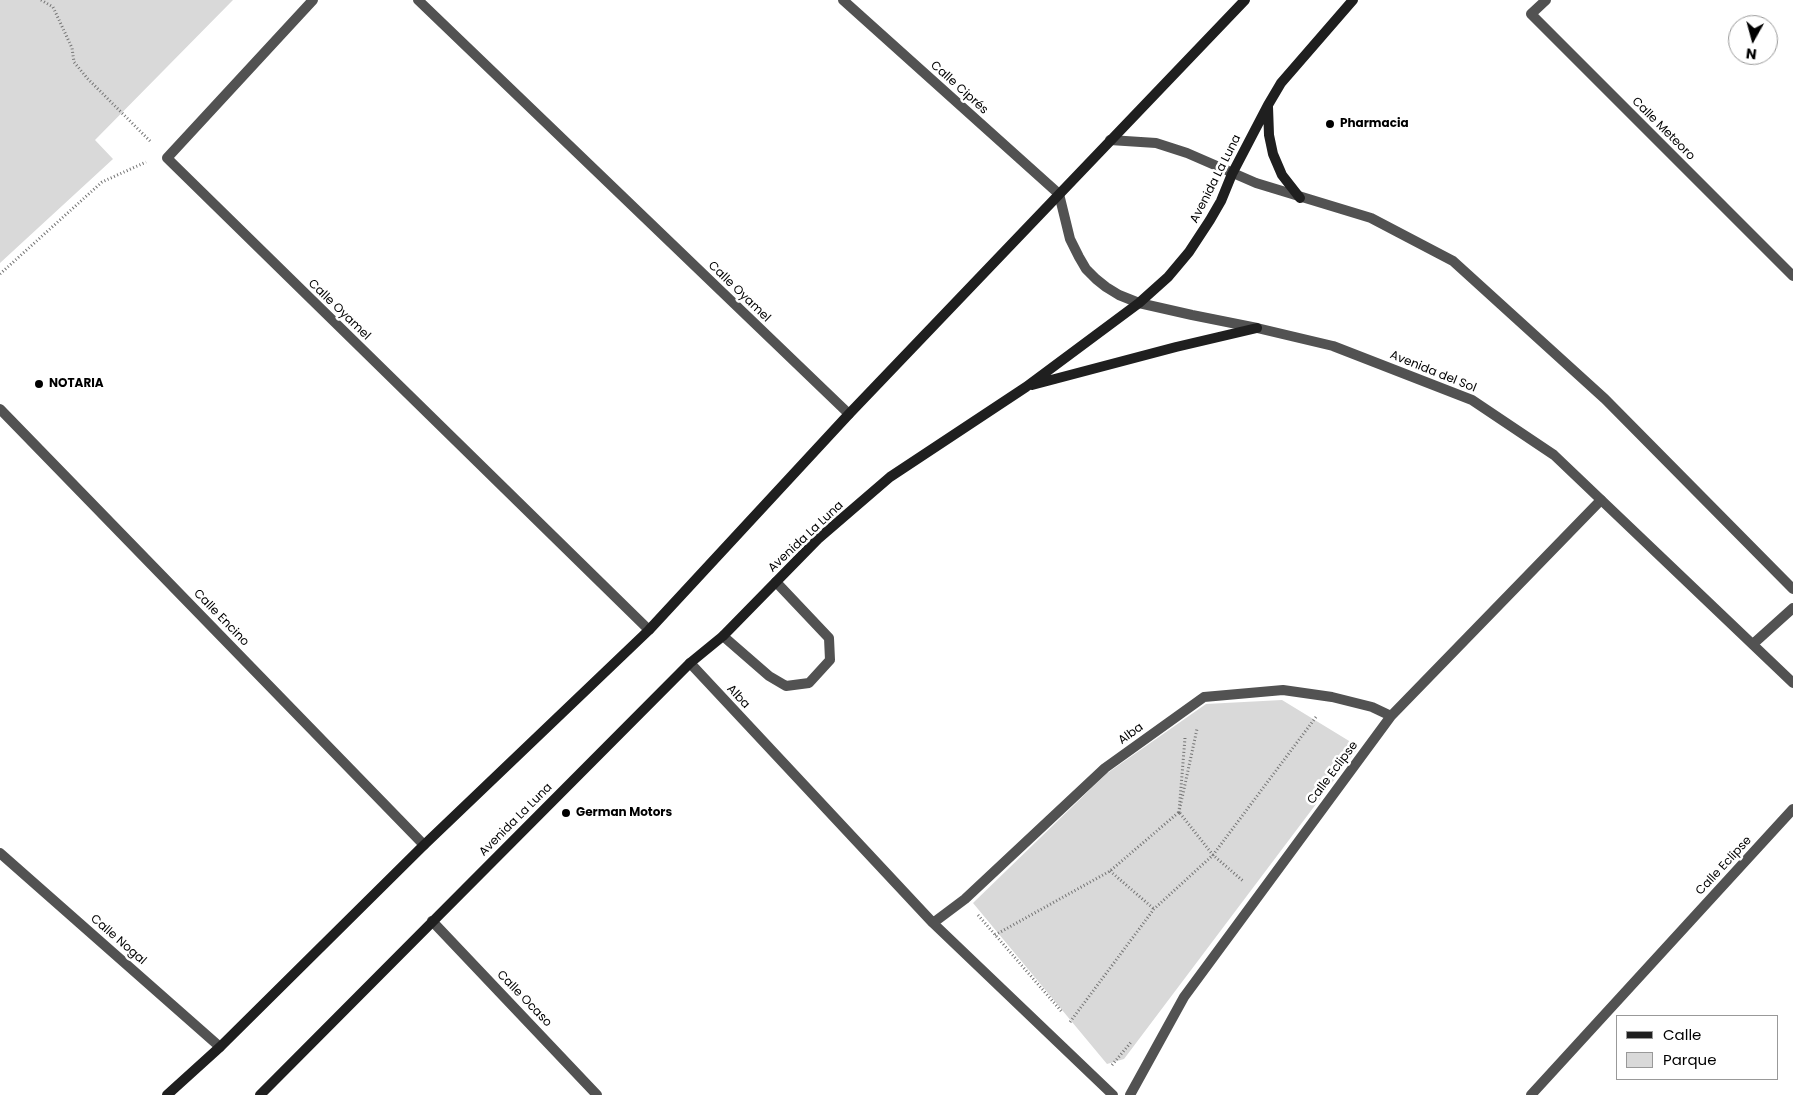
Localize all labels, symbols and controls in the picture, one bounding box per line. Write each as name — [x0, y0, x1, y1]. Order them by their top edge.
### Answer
north arrow — [1728, 15, 1778, 65]
text: N — [1745, 43, 1758, 64]
street label: Calle Ciprés — [927, 58, 991, 118]
street label: Calle Meteoro — [1628, 94, 1698, 164]
place label: Pharmacia — [1340, 117, 1409, 131]
marker: Pharmacia — [1324, 118, 1336, 130]
street label: Avenida La Luna — [1187, 132, 1245, 226]
street label: Calle Oyamel — [705, 259, 773, 325]
street label: Calle Oyamel — [305, 277, 373, 343]
street label: Avenida del Sol — [1388, 348, 1478, 396]
place label: NOTARIA — [49, 377, 104, 391]
marker: NOTARIA — [33, 378, 45, 390]
street label: Avenida La Luna — [765, 498, 847, 576]
street label: Calle Encino — [190, 587, 252, 649]
street label: Alba — [723, 682, 753, 712]
street label: Alba — [1116, 720, 1146, 748]
street label: Calle Eclipse — [1305, 739, 1361, 807]
street label: Avenida La Luna — [476, 780, 556, 860]
place label: German Motors — [576, 806, 672, 820]
marker: German Motors — [560, 807, 572, 819]
street label: Calle Eclipse — [1693, 834, 1755, 898]
street label: Calle Nogal — [87, 912, 149, 968]
street label: Calle Ocaso — [494, 968, 554, 1030]
legend — [1616, 1015, 1778, 1080]
text: Calle — [1663, 1024, 1701, 1045]
text: Parque — [1663, 1049, 1716, 1070]

